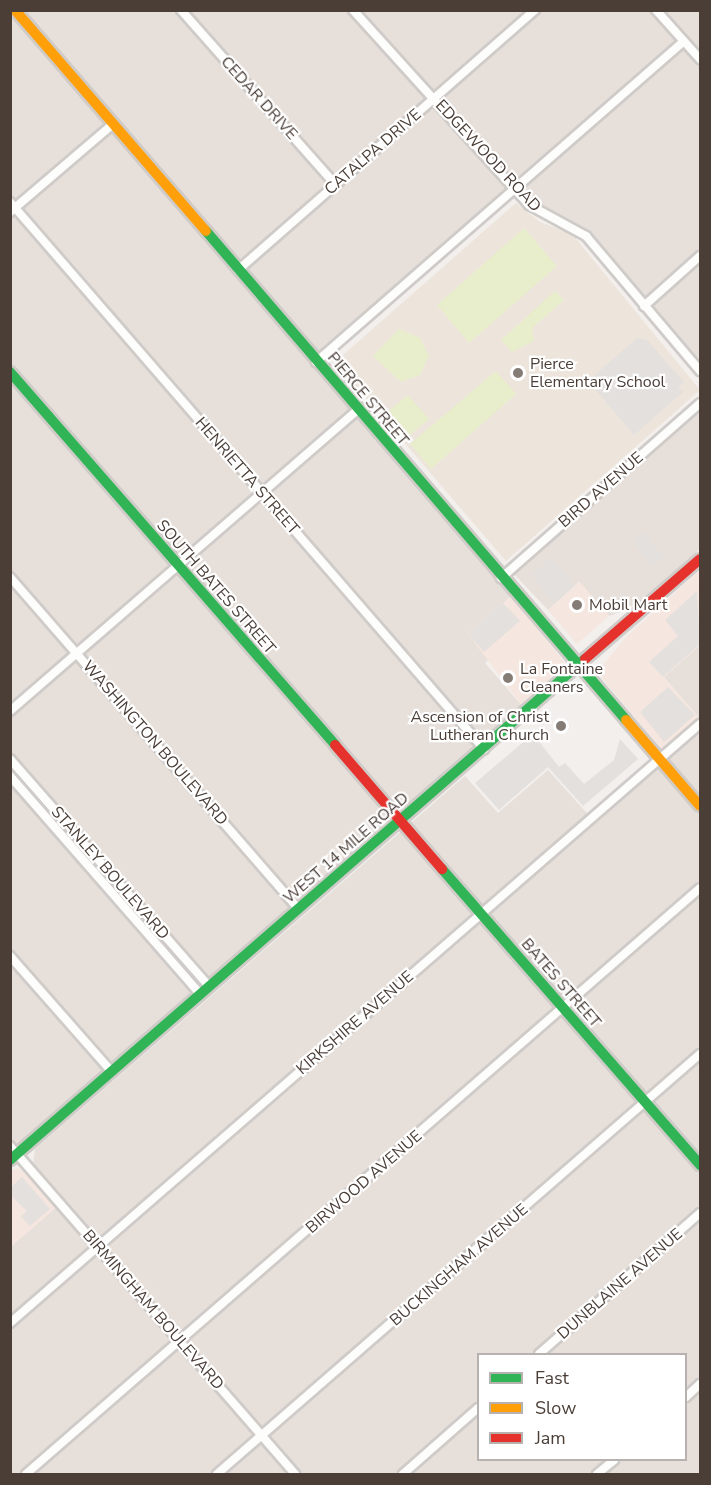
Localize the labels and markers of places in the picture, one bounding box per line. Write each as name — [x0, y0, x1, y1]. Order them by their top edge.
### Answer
place label: Pierce Elementary School — [530, 354, 665, 392]
marker: Pierce Elementary School — [511, 366, 525, 380]
place label: Mobil Mart — [589, 595, 667, 615]
marker: Mobil Mart — [570, 598, 584, 612]
place label: La Fontaine Cleaners — [520, 659, 603, 697]
marker: La Fontaine Cleaners — [501, 671, 515, 685]
place label: Ascension of Christ Lutheran Church — [411, 707, 549, 745]
marker: Ascension of Christ Lutheran Church — [554, 719, 568, 733]

